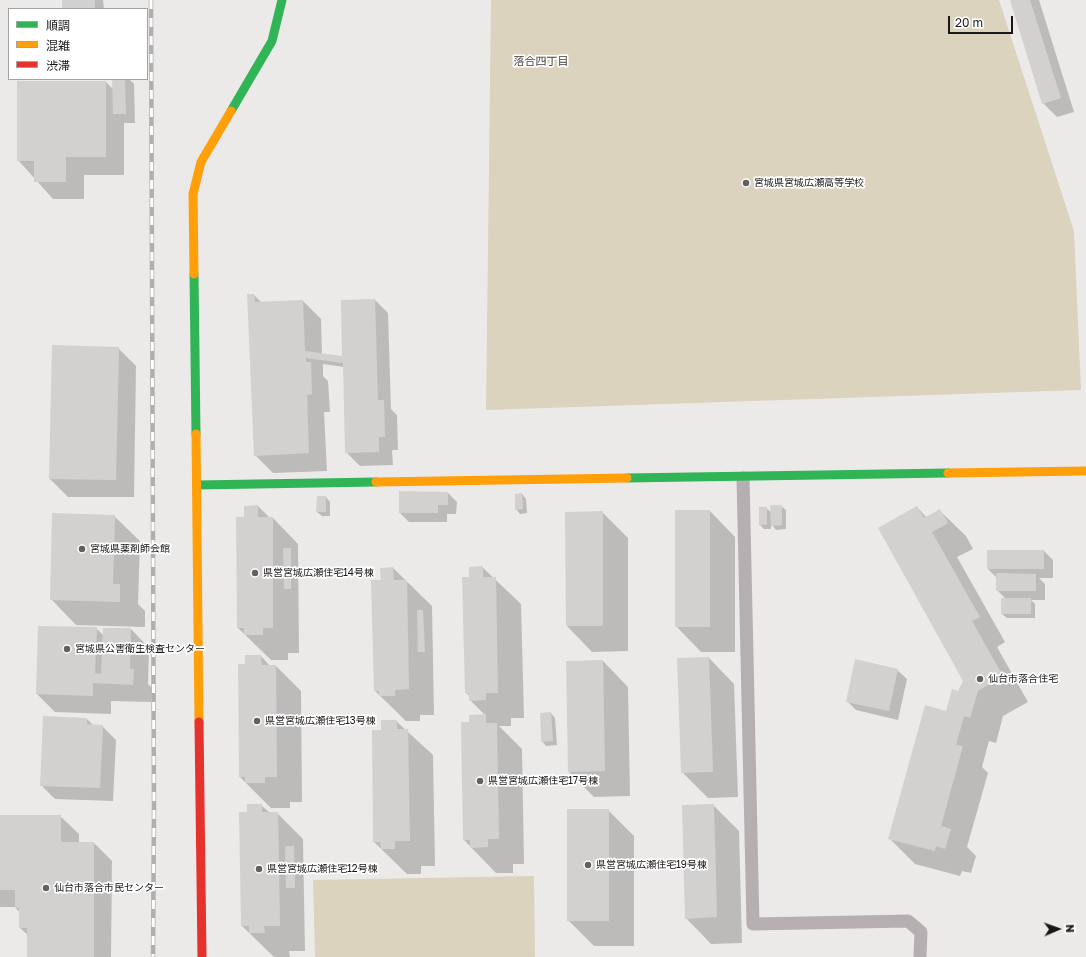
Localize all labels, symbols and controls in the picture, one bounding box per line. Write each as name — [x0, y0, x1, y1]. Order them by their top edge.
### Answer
legend — [8, 8, 148, 80]
scale bar — [950, 8, 1015, 34]
text: 20 m — [955, 15, 983, 30]
text: 順調 — [46, 18, 70, 33]
text: 混雑 — [46, 38, 70, 53]
district label: 落合四丁目 — [514, 55, 568, 69]
text: 渋滞 — [46, 58, 70, 73]
place label: 宮城県宮城広瀬高等学校 — [754, 177, 864, 189]
marker: 宮城県宮城広瀬高等学校 — [741, 178, 751, 188]
place label: 宮城県薬剤師会館 — [90, 543, 170, 555]
marker: 宮城県薬剤師会館 — [77, 544, 87, 554]
place label: 県営宮城広瀬住宅14号棟 — [263, 567, 374, 579]
marker: 県営宮城広瀬住宅14号棟 — [250, 568, 260, 578]
place label: 宮城県公害衛生検査センター — [75, 643, 205, 655]
marker: 宮城県公害衛生検査センター — [62, 644, 72, 654]
place label: 仙台市落合住宅 — [988, 673, 1058, 685]
marker: 仙台市落合住宅 — [975, 674, 985, 684]
place label: 県営宮城広瀬住宅13号棟 — [265, 715, 376, 727]
marker: 県営宮城広瀬住宅13号棟 — [252, 716, 262, 726]
place label: 県営宮城広瀬住宅17号棟 — [488, 775, 598, 787]
marker: 県営宮城広瀬住宅17号棟 — [475, 776, 485, 786]
place label: 県営宮城広瀬住宅19号棟 — [596, 859, 707, 871]
marker: 県営宮城広瀬住宅19号棟 — [583, 860, 593, 870]
place label: 県営宮城広瀬住宅12号棟 — [267, 863, 378, 875]
marker: 県営宮城広瀬住宅12号棟 — [254, 864, 264, 874]
place label: 仙台市落合市民センター — [54, 882, 164, 894]
marker: 仙台市落合市民センター — [41, 883, 51, 893]
north arrow — [1038, 909, 1078, 949]
text: N — [1064, 924, 1077, 933]

